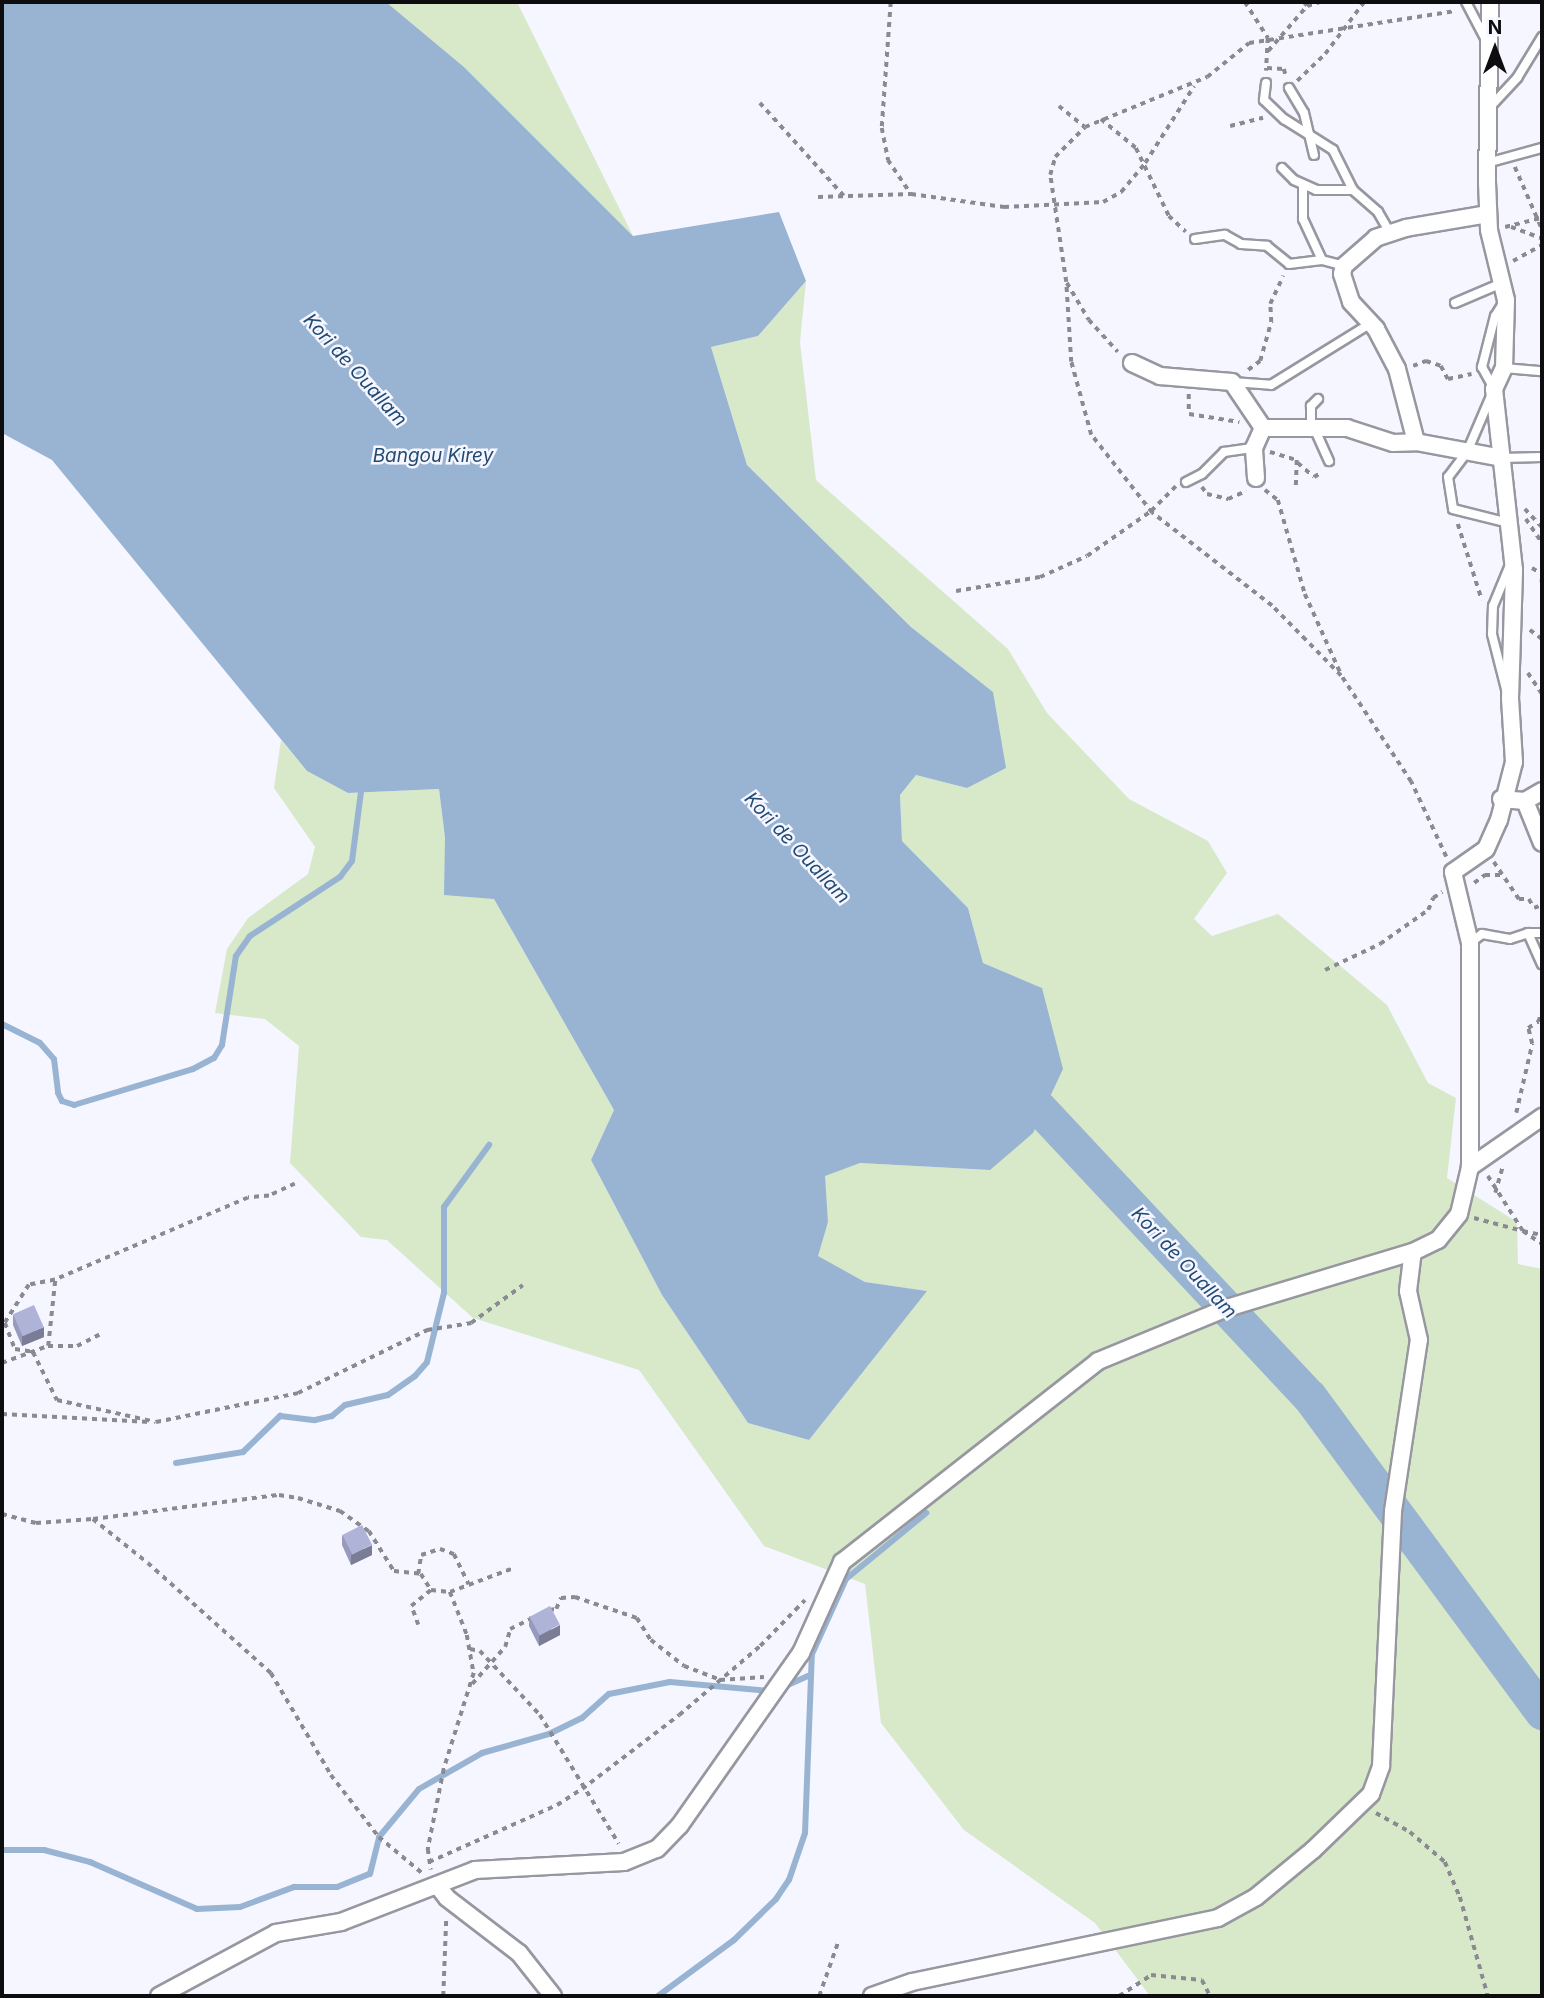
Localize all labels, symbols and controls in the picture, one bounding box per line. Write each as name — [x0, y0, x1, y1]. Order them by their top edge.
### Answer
north arrow — [1460, 14, 1530, 84]
text: N — [1488, 16, 1502, 39]
water label: Kori de Ouallam — [298, 309, 412, 431]
water label: Bangou Kirey — [373, 445, 493, 467]
water label: Kori de Ouallam — [740, 788, 854, 908]
water label: Kori de Ouallam — [1127, 1203, 1241, 1323]

